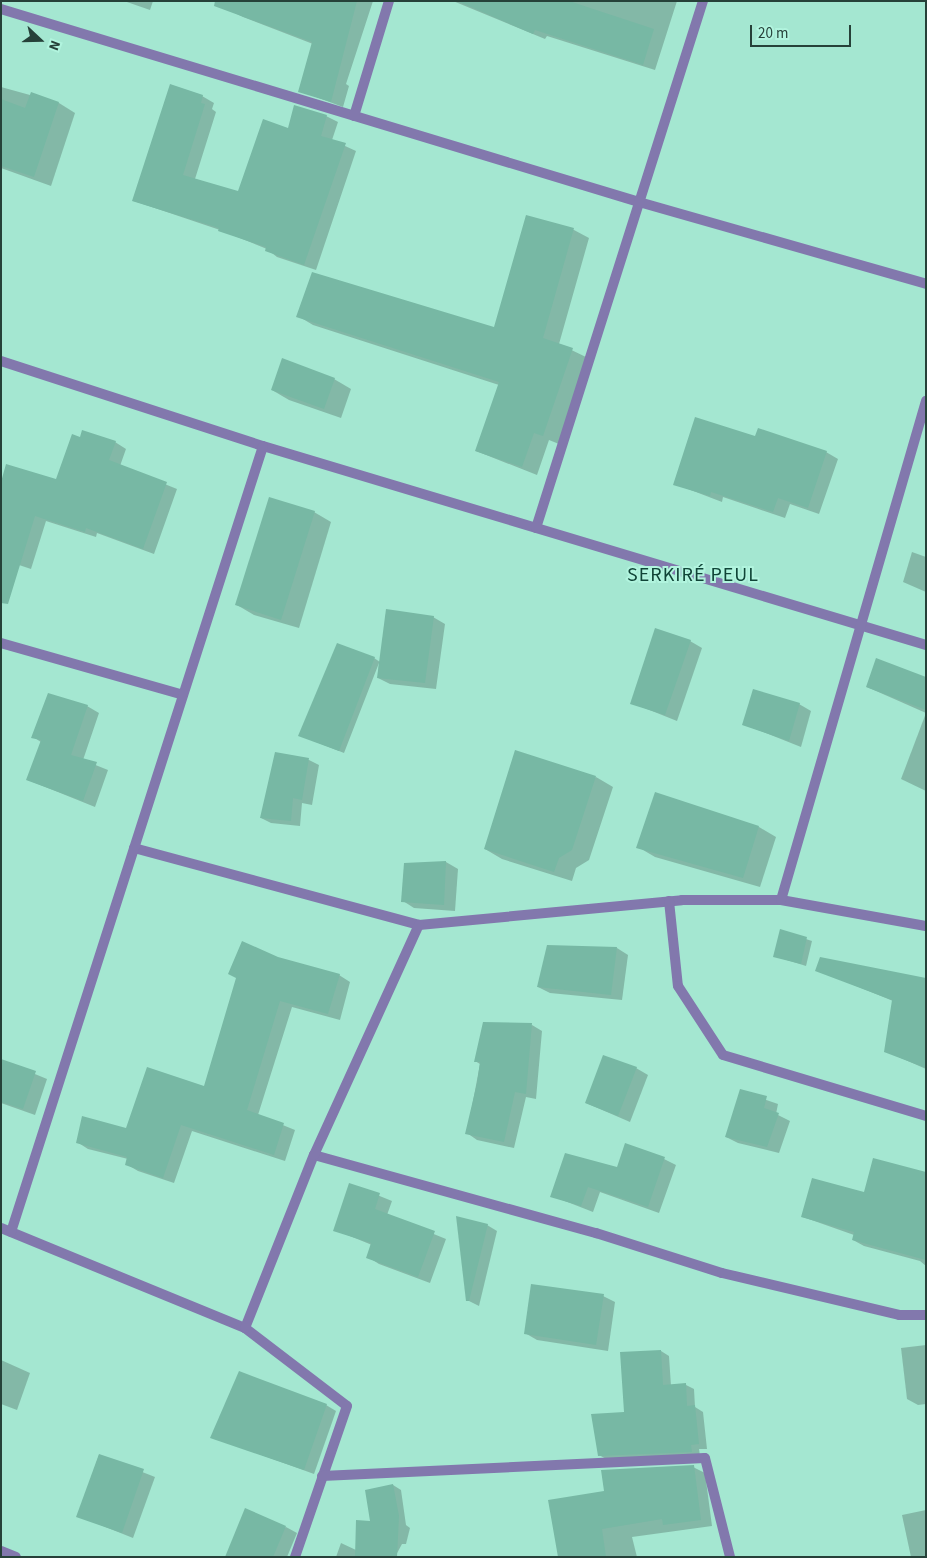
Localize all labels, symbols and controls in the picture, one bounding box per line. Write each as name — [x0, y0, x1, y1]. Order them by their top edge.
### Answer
north arrow — [15, 15, 65, 65]
scale bar — [752, 15, 853, 47]
text: 20 m — [758, 23, 788, 44]
text: N — [43, 37, 65, 53]
district label: SERKIRÉ PEUL — [626, 563, 760, 587]

